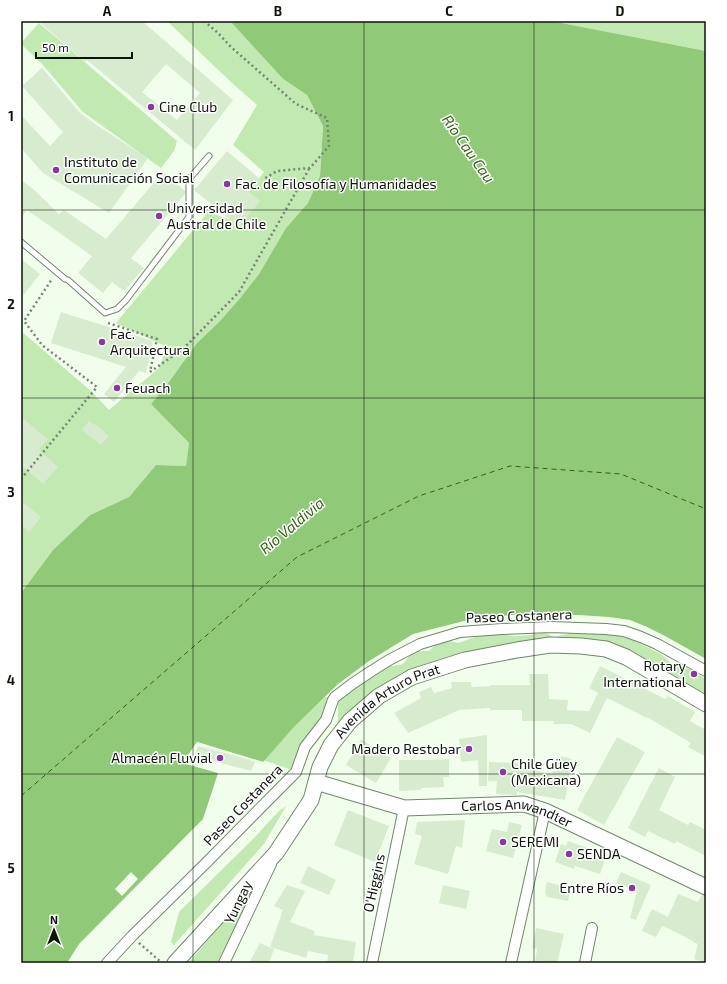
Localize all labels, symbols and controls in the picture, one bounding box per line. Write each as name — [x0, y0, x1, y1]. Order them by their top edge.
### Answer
text: A — [103, 3, 112, 19]
text: B — [274, 3, 282, 19]
text: C — [445, 3, 453, 19]
text: D — [616, 3, 625, 19]
scale bar — [36, 34, 132, 60]
text: 50 m — [42, 40, 69, 54]
place label: Cine Club — [159, 98, 217, 115]
marker: Cine Club — [146, 102, 156, 112]
text: 1 — [8, 108, 14, 124]
water label: Río Cau Cau — [439, 111, 499, 186]
place label: Instituto de Comunicación Social — [64, 153, 195, 186]
marker: Instituto de Comunicación Social — [51, 165, 61, 175]
place label: Fac. de Filosofía y Humanidades — [235, 175, 437, 192]
marker: Fac. de Filosofía y Humanidades — [222, 179, 232, 189]
place label: Universidad Austral de Chile — [167, 199, 266, 232]
marker: Universidad Austral de Chile — [154, 211, 164, 221]
text: 2 — [7, 296, 15, 312]
place label: Fac. Arquitectura — [110, 325, 190, 358]
marker: Fac. Arquitectura — [97, 337, 107, 347]
place label: Feuach — [125, 379, 171, 396]
marker: Feuach — [112, 383, 122, 393]
text: 3 — [7, 484, 15, 500]
water label: Río Valdivia — [256, 493, 327, 557]
street label: Paseo Costanera — [465, 605, 573, 626]
place label: Rotary International — [603, 657, 687, 690]
street label: Avenida Arturo Prat — [331, 660, 442, 741]
marker: Rotary International — [689, 669, 699, 679]
text: 4 — [7, 672, 15, 688]
place label: Madero Restobar — [351, 740, 461, 757]
marker: Madero Restobar — [464, 744, 474, 754]
place label: Almacén Fluvial — [111, 749, 213, 766]
marker: Almacén Fluvial — [215, 753, 225, 763]
place label: Chile Güey (Mexicana) — [511, 755, 581, 788]
street label: Paseo Costanera — [199, 760, 286, 849]
marker: Chile Güey (Mexicana) — [498, 767, 508, 777]
street label: Carlos Anwandter — [461, 795, 575, 831]
place label: SEREMI — [511, 833, 559, 850]
marker: SEREMI — [498, 837, 508, 847]
place label: SENDA — [577, 845, 621, 862]
marker: SENDA — [564, 849, 574, 859]
street label: O'Higgins — [359, 852, 388, 914]
text: 5 — [7, 860, 15, 876]
street label: Yungay — [220, 877, 255, 926]
place label: Entre Ríos — [559, 879, 624, 896]
marker: Entre Ríos — [627, 883, 637, 893]
north arrow — [34, 910, 74, 950]
text: N — [50, 913, 58, 926]

